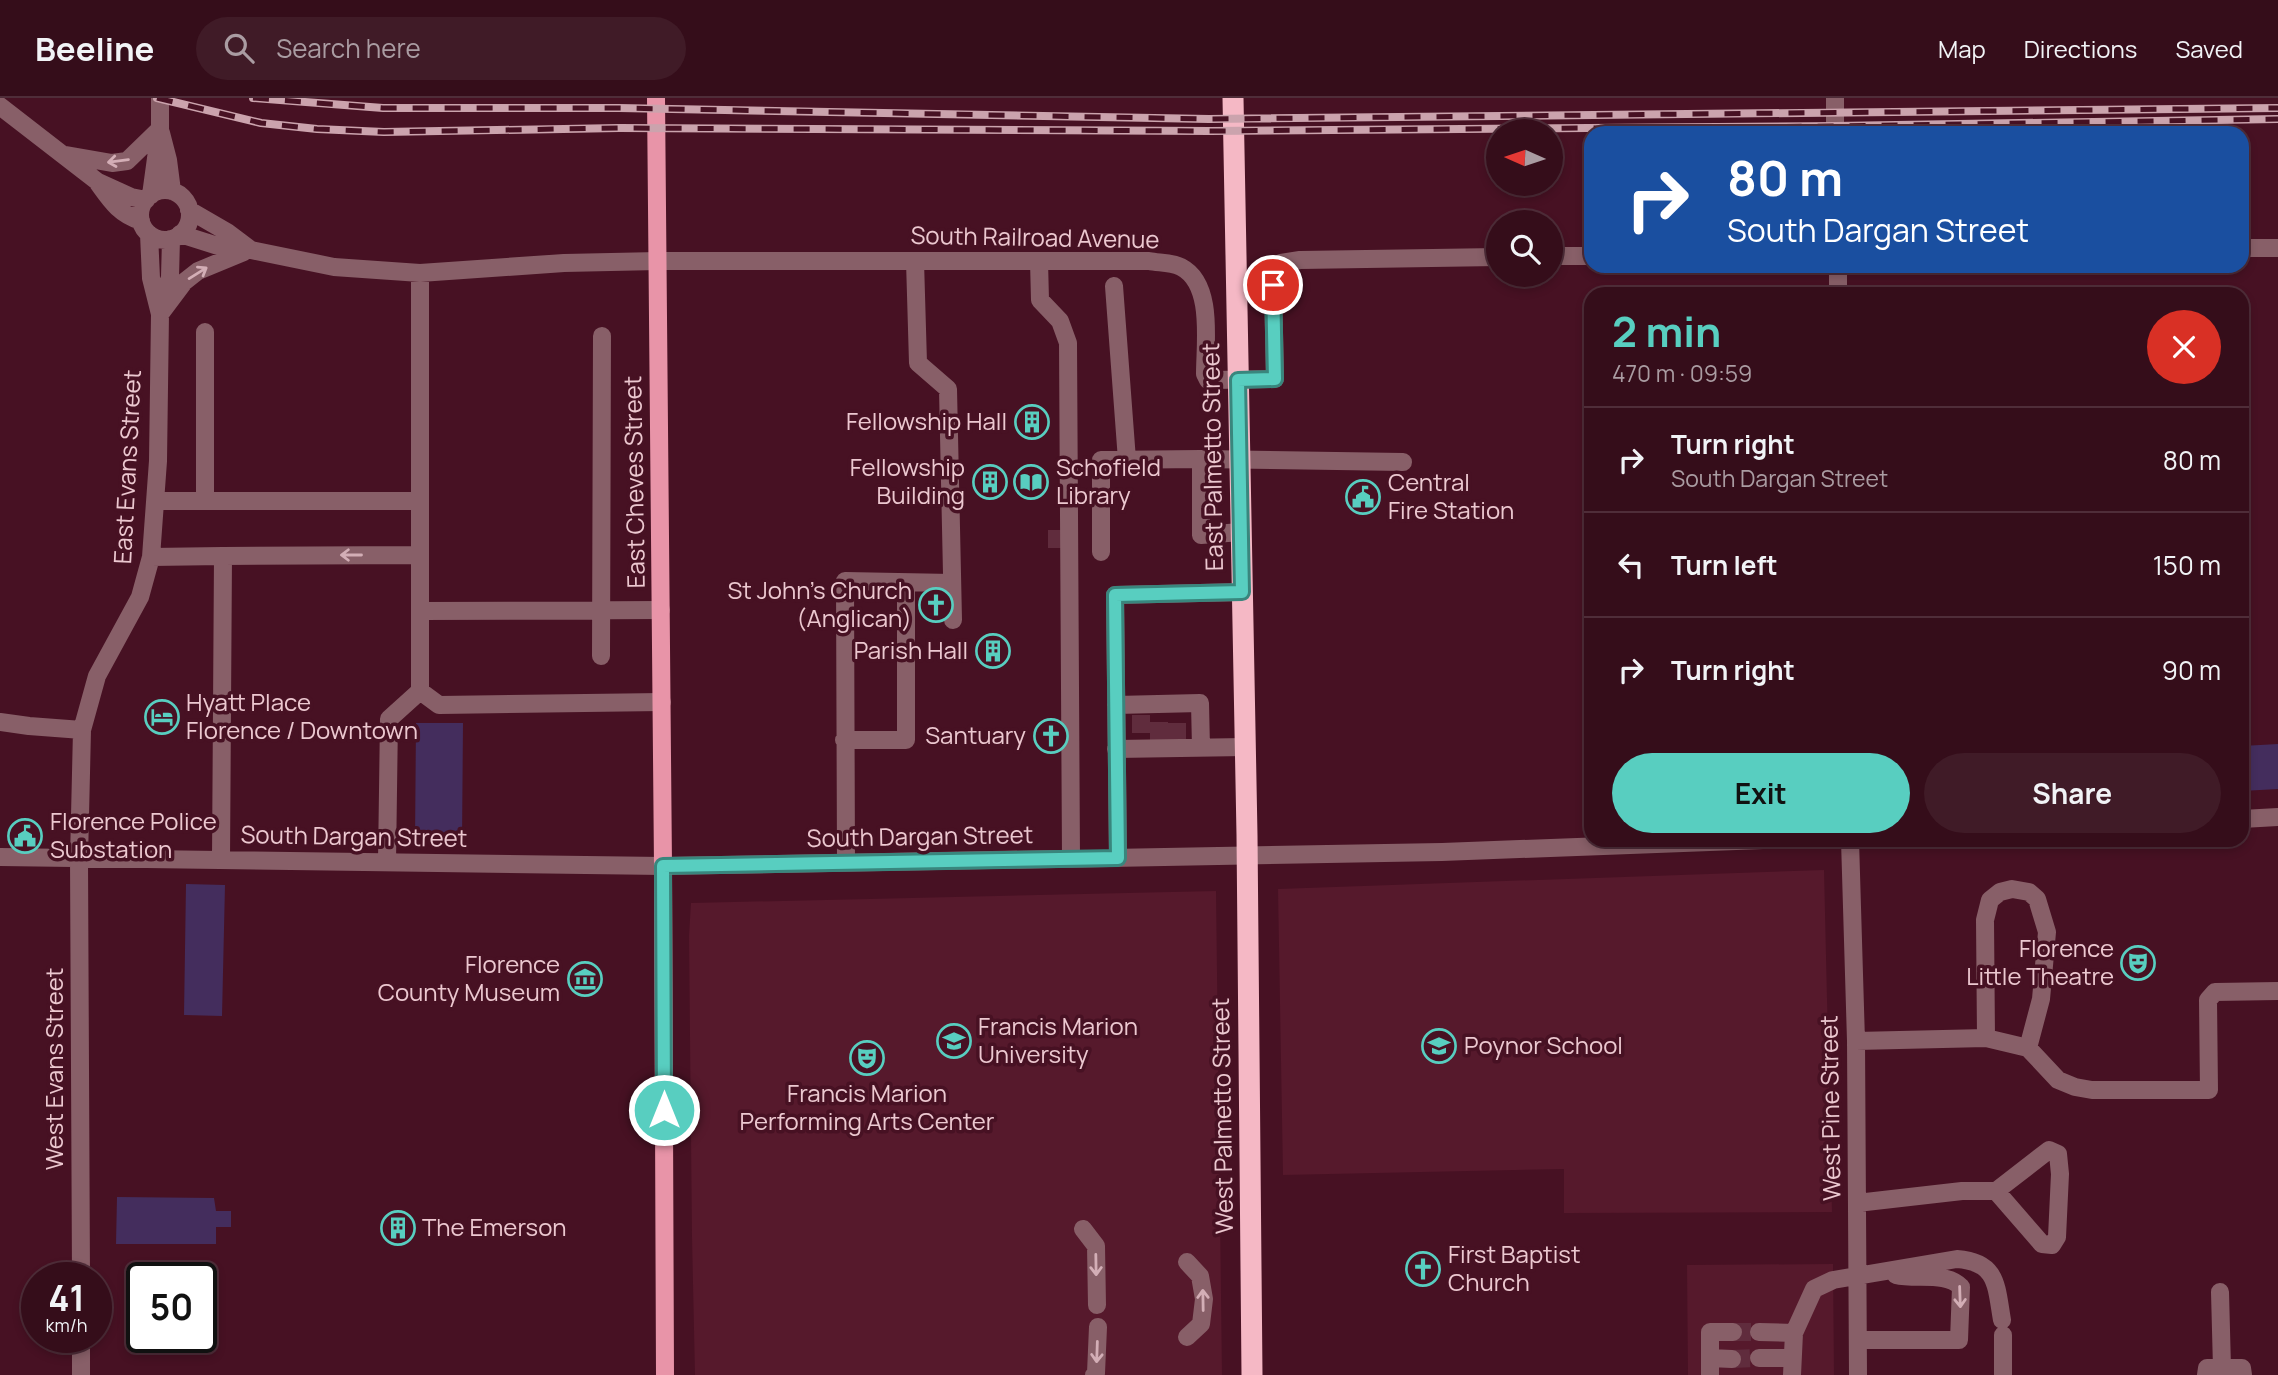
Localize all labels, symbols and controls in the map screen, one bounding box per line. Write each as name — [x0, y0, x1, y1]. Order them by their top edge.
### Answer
search box — [196, 17, 686, 80]
text: Beeline — [35, 26, 154, 71]
icon: search — [220, 29, 258, 67]
text: Search here — [276, 30, 421, 66]
text: Map — [1938, 32, 1986, 65]
text: Directions — [2024, 32, 2137, 65]
text: Saved — [2175, 32, 2243, 65]
north arrow — [1486, 119, 1563, 196]
map controls — [1486, 119, 1563, 287]
text: 80 m — [1727, 144, 1843, 211]
one-way arrow — [108, 154, 130, 167]
icon: right — [1612, 154, 1703, 245]
text: South Dargan Street — [1727, 208, 2029, 252]
button: search — [1486, 210, 1563, 287]
street label: South Railroad Avenue — [910, 218, 1160, 255]
pin — [1243, 255, 1303, 315]
one-way arrow — [188, 265, 208, 279]
icon: arrive — [1254, 266, 1292, 304]
text: 2 min — [1612, 302, 1721, 360]
button: close — [2147, 310, 2221, 384]
street label: East Palmetto Street — [1193, 343, 1230, 572]
text: 470 m · 09:59 — [1612, 357, 1752, 389]
street label: East Evans Street — [105, 369, 148, 565]
street label: East Cheves Street — [615, 375, 652, 589]
building icon: Fellowship Hall — [1013, 403, 1051, 441]
place label: Fellowship Hall — [846, 404, 1007, 437]
text: Turn right — [1671, 426, 1795, 462]
icon: right — [1612, 441, 1650, 479]
text: 80 m — [2163, 442, 2221, 478]
place label: Fellowship Building — [850, 450, 965, 511]
place label: Schofield Library — [1056, 450, 1161, 511]
text: South Dargan Street — [1671, 462, 1888, 494]
building icon: Fellowship Building — [971, 463, 1009, 501]
library icon: Schofield Library — [1012, 463, 1050, 501]
place label: Central Fire Station — [1388, 465, 1514, 526]
public building icon: Central Fire Station — [1344, 478, 1382, 516]
icon: left — [1612, 546, 1650, 584]
text: Turn left — [1671, 547, 1778, 583]
text: 150 m — [2153, 547, 2221, 583]
one-way arrow — [340, 548, 363, 562]
place label: St John's Church (Anglican) — [727, 573, 912, 634]
church icon: St John's Church (Anglican) — [917, 586, 955, 624]
building icon: Parish Hall — [974, 632, 1012, 670]
place label: Parish Hall — [854, 633, 968, 666]
icon: right — [1612, 651, 1650, 689]
text: Turn right — [1671, 652, 1795, 688]
text: 90 m — [2162, 652, 2221, 688]
place label: Hyatt Place Florence / Downtown — [186, 685, 418, 746]
hotel icon: Hyatt Place Florence / Downtown — [143, 698, 181, 736]
church icon: Santuary — [1032, 717, 1070, 755]
place label: Santuary — [925, 718, 1026, 751]
button: Exit — [1612, 753, 1910, 833]
button: Share — [1924, 753, 2221, 833]
place label: Florence Police Substation — [50, 804, 217, 865]
public building icon: Florence Police Substation — [6, 817, 44, 855]
street label: South Dargan Street — [240, 817, 468, 854]
street label: South Dargan Street — [806, 817, 1034, 854]
place label: Florence Little Theatre — [1966, 931, 2114, 992]
theatre icon: Florence Little Theatre — [2119, 944, 2157, 982]
place label: Florence County Museum — [378, 947, 560, 1008]
museum icon: Florence County Museum — [566, 960, 604, 998]
street label: West Evans Street — [37, 968, 70, 1170]
street label: West Palmetto Street — [1203, 997, 1240, 1235]
place label: Francis Marion University — [978, 1009, 1138, 1070]
street label: West Pine Street — [1811, 1015, 1848, 1201]
school or university icon: Francis Marion University — [935, 1022, 973, 1060]
school or university icon: Poynor School — [1420, 1027, 1458, 1065]
place label: Poynor School — [1464, 1028, 1623, 1061]
theatre icon: Francis Marion Performing Arts Center — [848, 1039, 886, 1077]
position arrow — [627, 1073, 701, 1147]
place label: Francis Marion Performing Arts Center — [740, 1076, 995, 1137]
building icon: The Emerson — [379, 1209, 417, 1247]
place label: The Emerson — [422, 1210, 567, 1243]
place label: First Baptist Church — [1448, 1237, 1581, 1298]
church icon: First Baptist Church — [1404, 1250, 1442, 1288]
one-way arrow — [1090, 1253, 1103, 1276]
speed limit sign: 50 — [126, 1262, 217, 1353]
text: 41 — [48, 1274, 85, 1322]
one-way arrow — [1953, 1285, 1967, 1308]
one-way arrow — [1196, 1289, 1210, 1312]
text: km/h — [46, 1313, 87, 1337]
one-way arrow — [1090, 1340, 1103, 1363]

